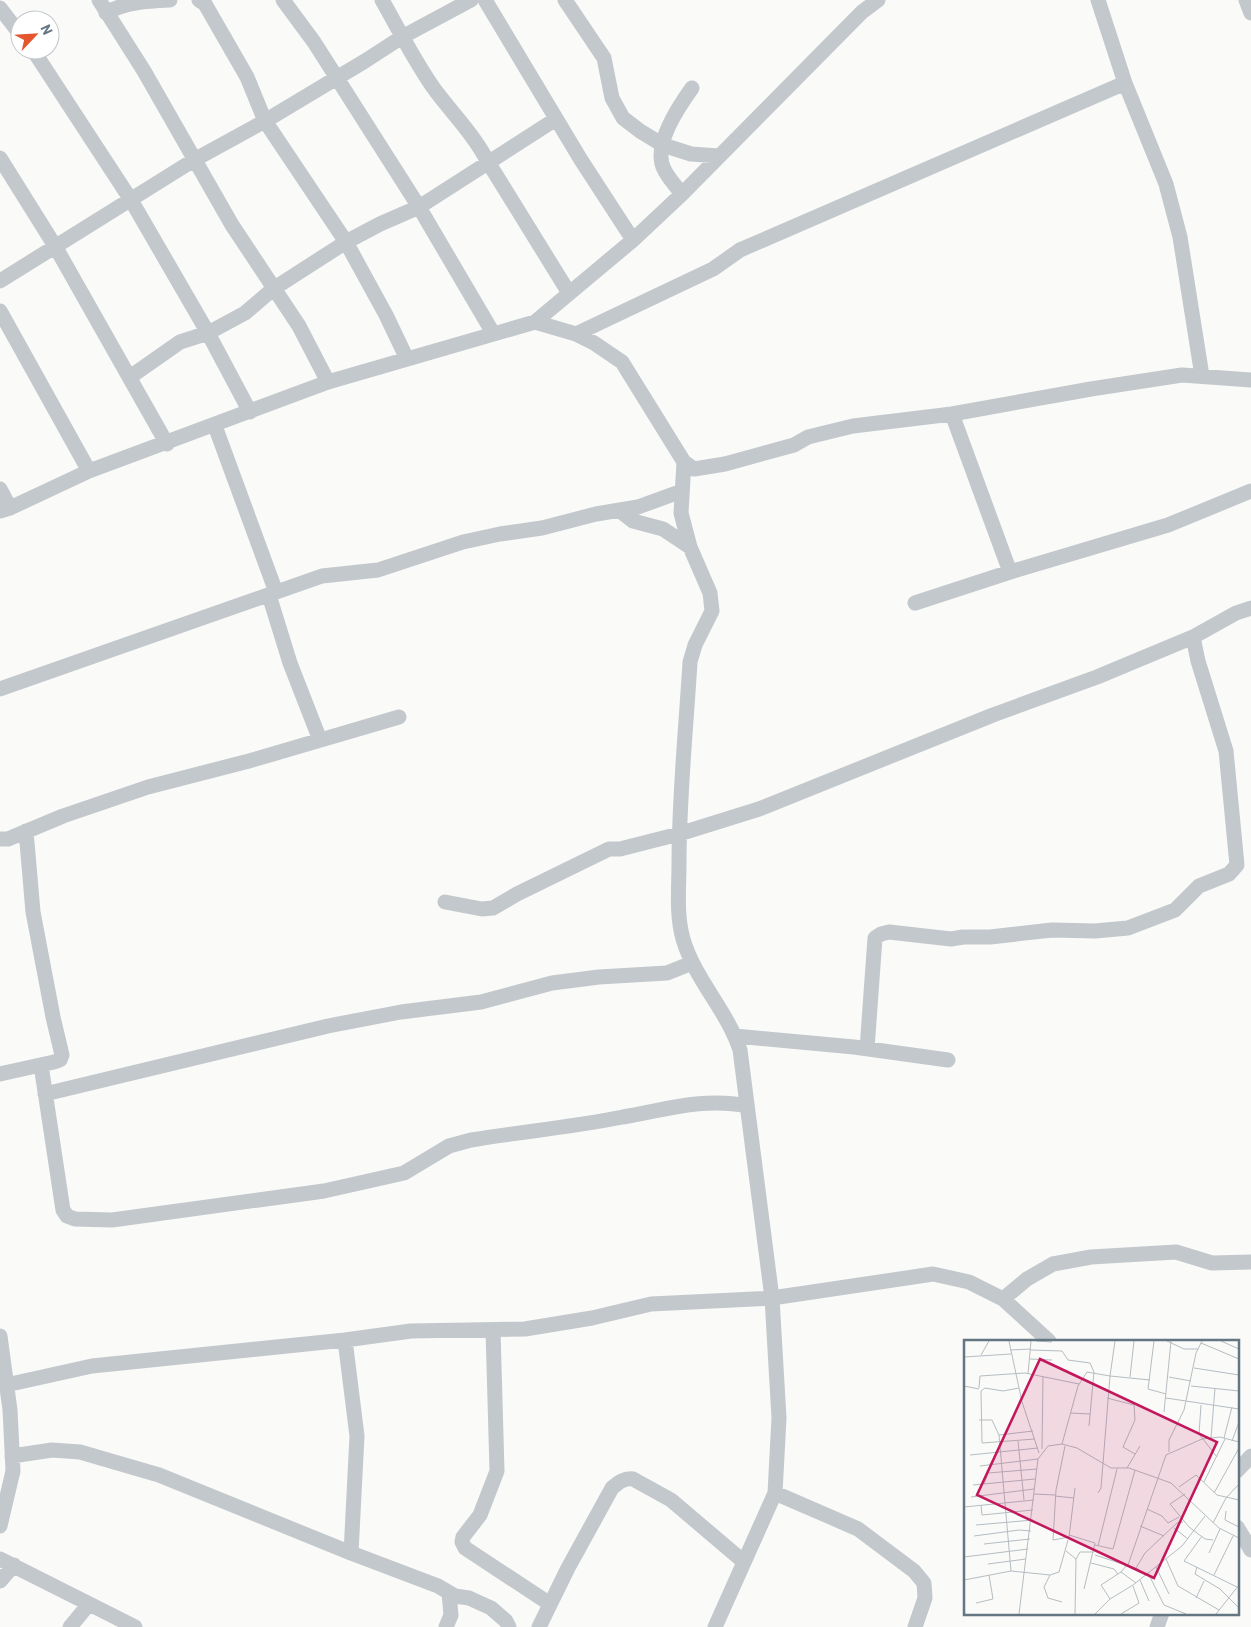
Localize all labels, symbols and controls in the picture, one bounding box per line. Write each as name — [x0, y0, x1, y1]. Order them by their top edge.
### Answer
north arrow — [10, 10, 60, 60]
text: N — [38, 21, 57, 37]
inset map — [964, 1340, 1238, 1614]

